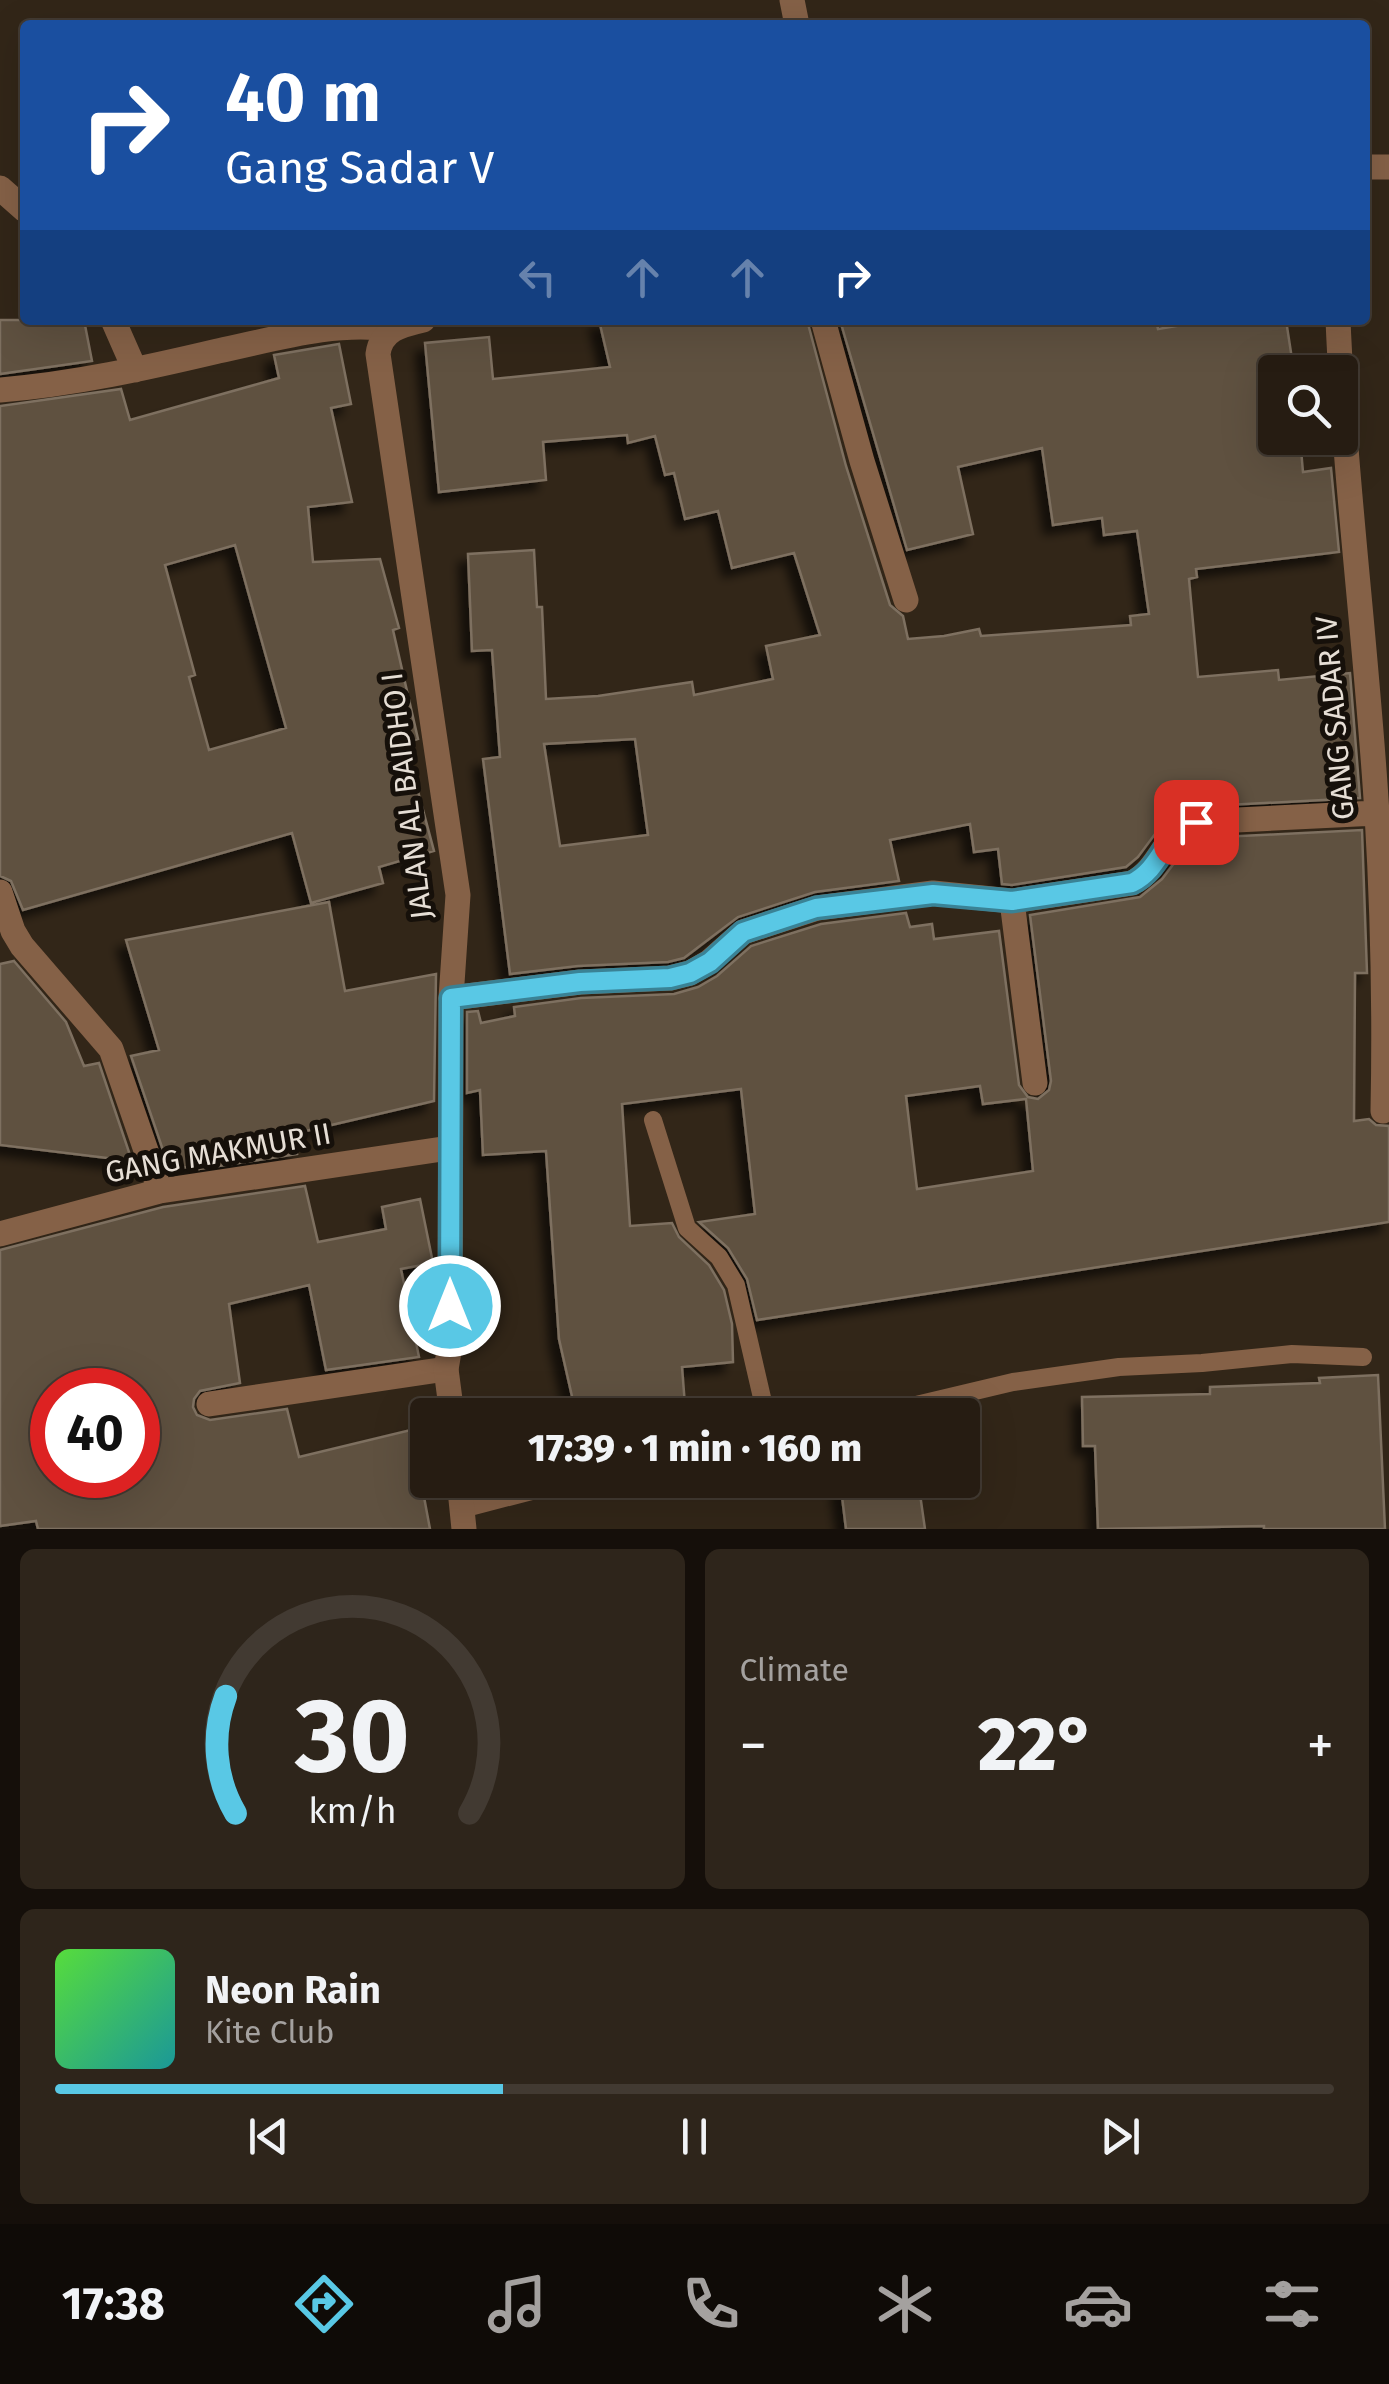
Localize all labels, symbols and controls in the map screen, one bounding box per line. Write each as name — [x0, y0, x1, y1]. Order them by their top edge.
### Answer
text: 40 m — [225, 56, 381, 140]
icon: right — [60, 60, 190, 190]
text: Gang Sadar V — [225, 141, 494, 195]
icon: left — [510, 250, 565, 305]
icon: ahead — [615, 250, 670, 305]
icon: ahead — [720, 250, 775, 305]
icon: right — [825, 250, 880, 305]
map controls — [1258, 355, 1358, 455]
button: search — [1258, 355, 1358, 455]
street label: GANG SADAR IV — [1308, 614, 1362, 822]
street label: JALAN AL BAIDHO I — [374, 671, 440, 921]
pin — [1154, 780, 1239, 865]
icon: arrive — [1169, 795, 1224, 850]
street label: GANG MAKMUR II — [102, 1115, 334, 1191]
position arrow — [398, 1254, 502, 1358]
speed limit sign: 40 — [30, 1368, 160, 1498]
text: 17:39 · 1 min · 160 m — [528, 1425, 862, 1471]
text: Climate — [740, 1651, 849, 1689]
text: 30 — [294, 1674, 410, 1799]
text: 22° — [978, 1700, 1096, 1790]
text: − — [740, 1713, 767, 1779]
text: + — [1307, 1713, 1334, 1779]
text: km/h — [308, 1790, 396, 1832]
text: Neon Rain — [205, 1967, 381, 2013]
text: Kite Club — [205, 2013, 334, 2051]
icon: previous — [241, 2109, 296, 2164]
icon: pause — [667, 2109, 722, 2164]
icon: next — [1093, 2109, 1148, 2164]
icon: directions — [289, 2269, 359, 2339]
icon: music — [482, 2269, 552, 2339]
icon: phone — [676, 2269, 746, 2339]
icon: climate — [870, 2269, 940, 2339]
icon: car — [1063, 2269, 1133, 2339]
icon: filters — [1257, 2269, 1327, 2339]
text: 17:38 — [62, 2277, 165, 2331]

